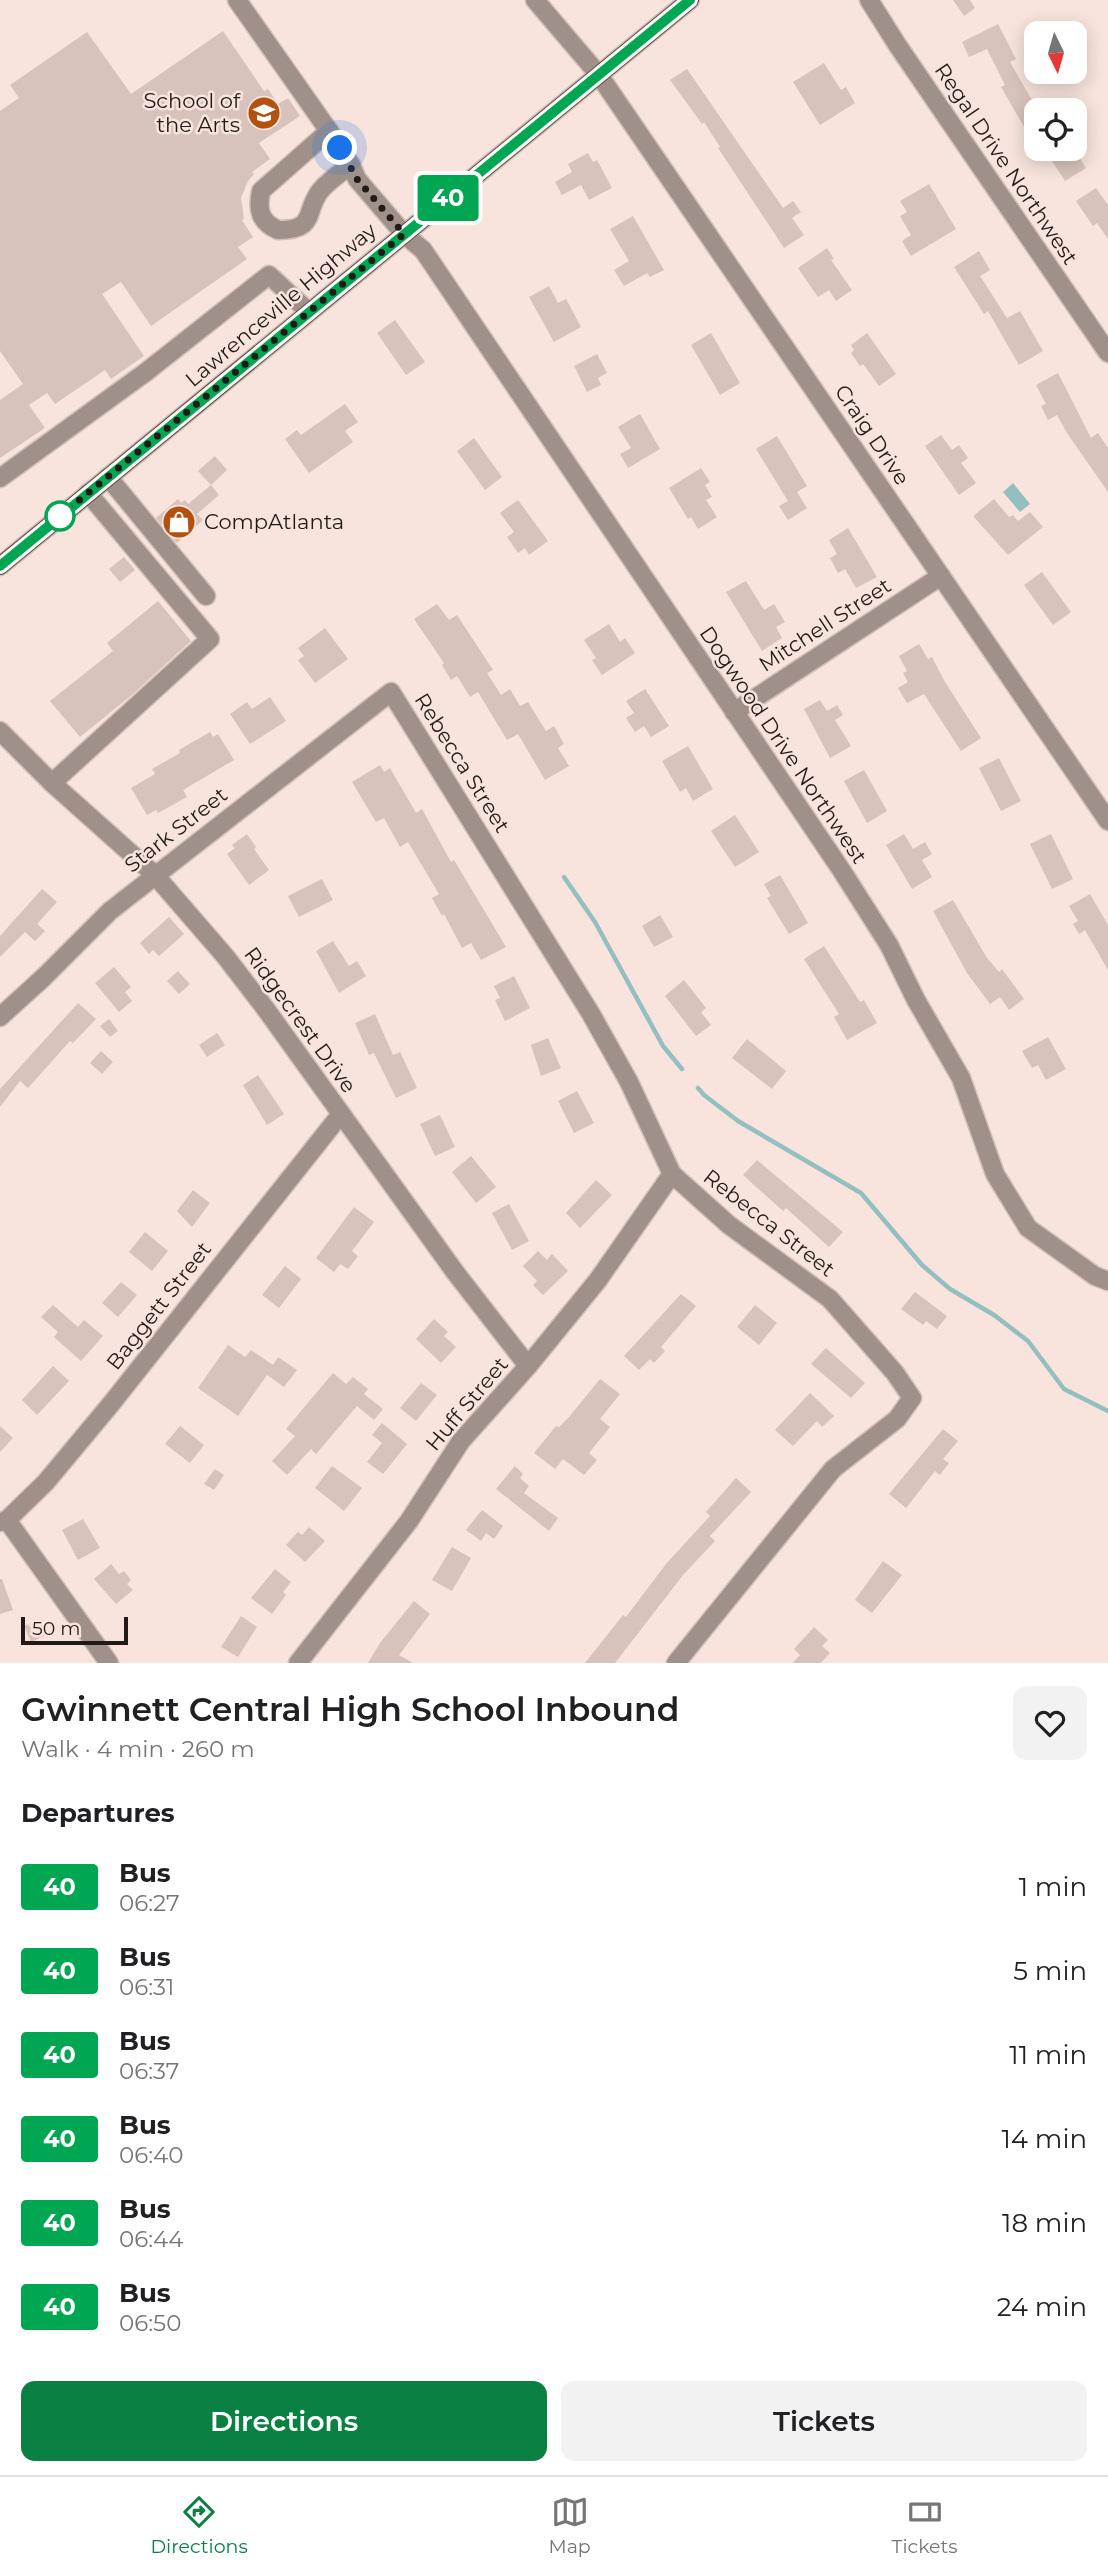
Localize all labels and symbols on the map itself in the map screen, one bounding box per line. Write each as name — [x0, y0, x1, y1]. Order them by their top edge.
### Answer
north arrow — [1024, 21, 1087, 84]
street label: Regal Drive Northwest — [930, 58, 1083, 269]
place label: School of the Arts — [143, 88, 241, 137]
school or university icon: School of the Arts — [245, 94, 283, 132]
your location — [322, 130, 357, 165]
line badge: 40 — [416, 175, 480, 221]
street label: Lawrenceville Highway — [180, 217, 382, 392]
street label: Craig Drive — [830, 380, 915, 490]
unlabelled marker — [45, 501, 75, 531]
shop icon: CompAtlanta — [160, 503, 198, 541]
place label: CompAtlanta — [204, 509, 344, 534]
street label: Mitchell Street — [754, 573, 895, 677]
street label: Dogwood Drive Northwest — [695, 621, 872, 868]
street label: Rebecca Street — [410, 688, 515, 837]
street label: Stark Street — [119, 782, 232, 877]
street label: Ridgecrest Drive — [239, 942, 362, 1097]
street label: Rebecca Street — [699, 1164, 840, 1282]
street label: Baggett Street — [101, 1237, 216, 1375]
street label: Huff Street — [420, 1352, 513, 1456]
scale bar — [21, 1614, 128, 1646]

